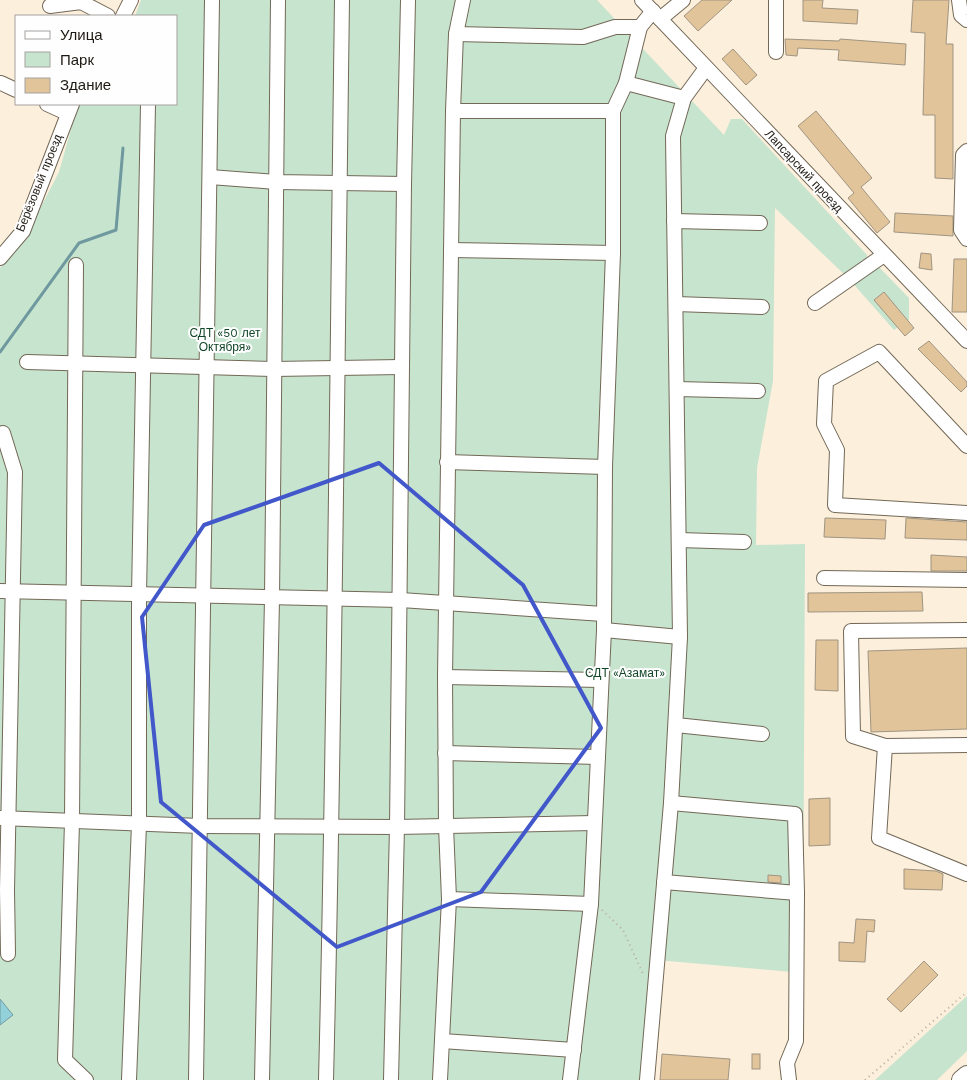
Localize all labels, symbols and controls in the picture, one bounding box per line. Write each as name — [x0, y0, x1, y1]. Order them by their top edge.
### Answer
legend — [15, 15, 178, 105]
text: Улица — [60, 26, 103, 44]
text: Парк — [60, 51, 94, 69]
text: Здание — [60, 76, 111, 94]
street label: Лапсарский проезд — [762, 127, 846, 215]
street label: Берёзовый проезд — [13, 132, 65, 234]
park label: СДТ «50 лет Октября» — [189, 326, 261, 354]
park label: СДТ «Азамат» — [585, 666, 665, 680]

